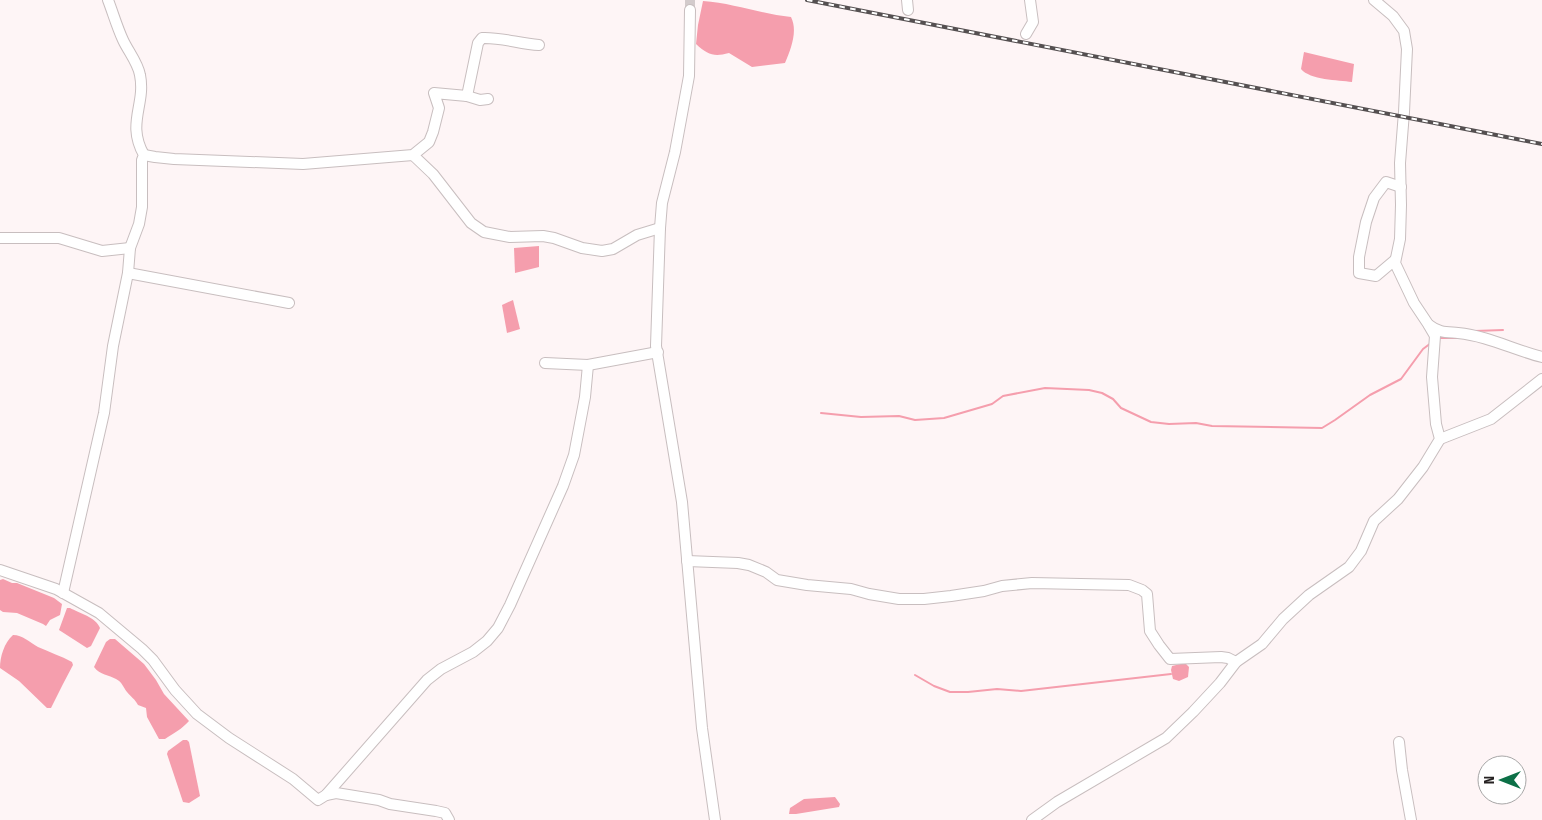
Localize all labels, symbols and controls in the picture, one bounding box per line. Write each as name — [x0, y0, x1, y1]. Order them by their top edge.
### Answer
north arrow — [1477, 755, 1527, 805]
text: N — [1481, 776, 1498, 784]

